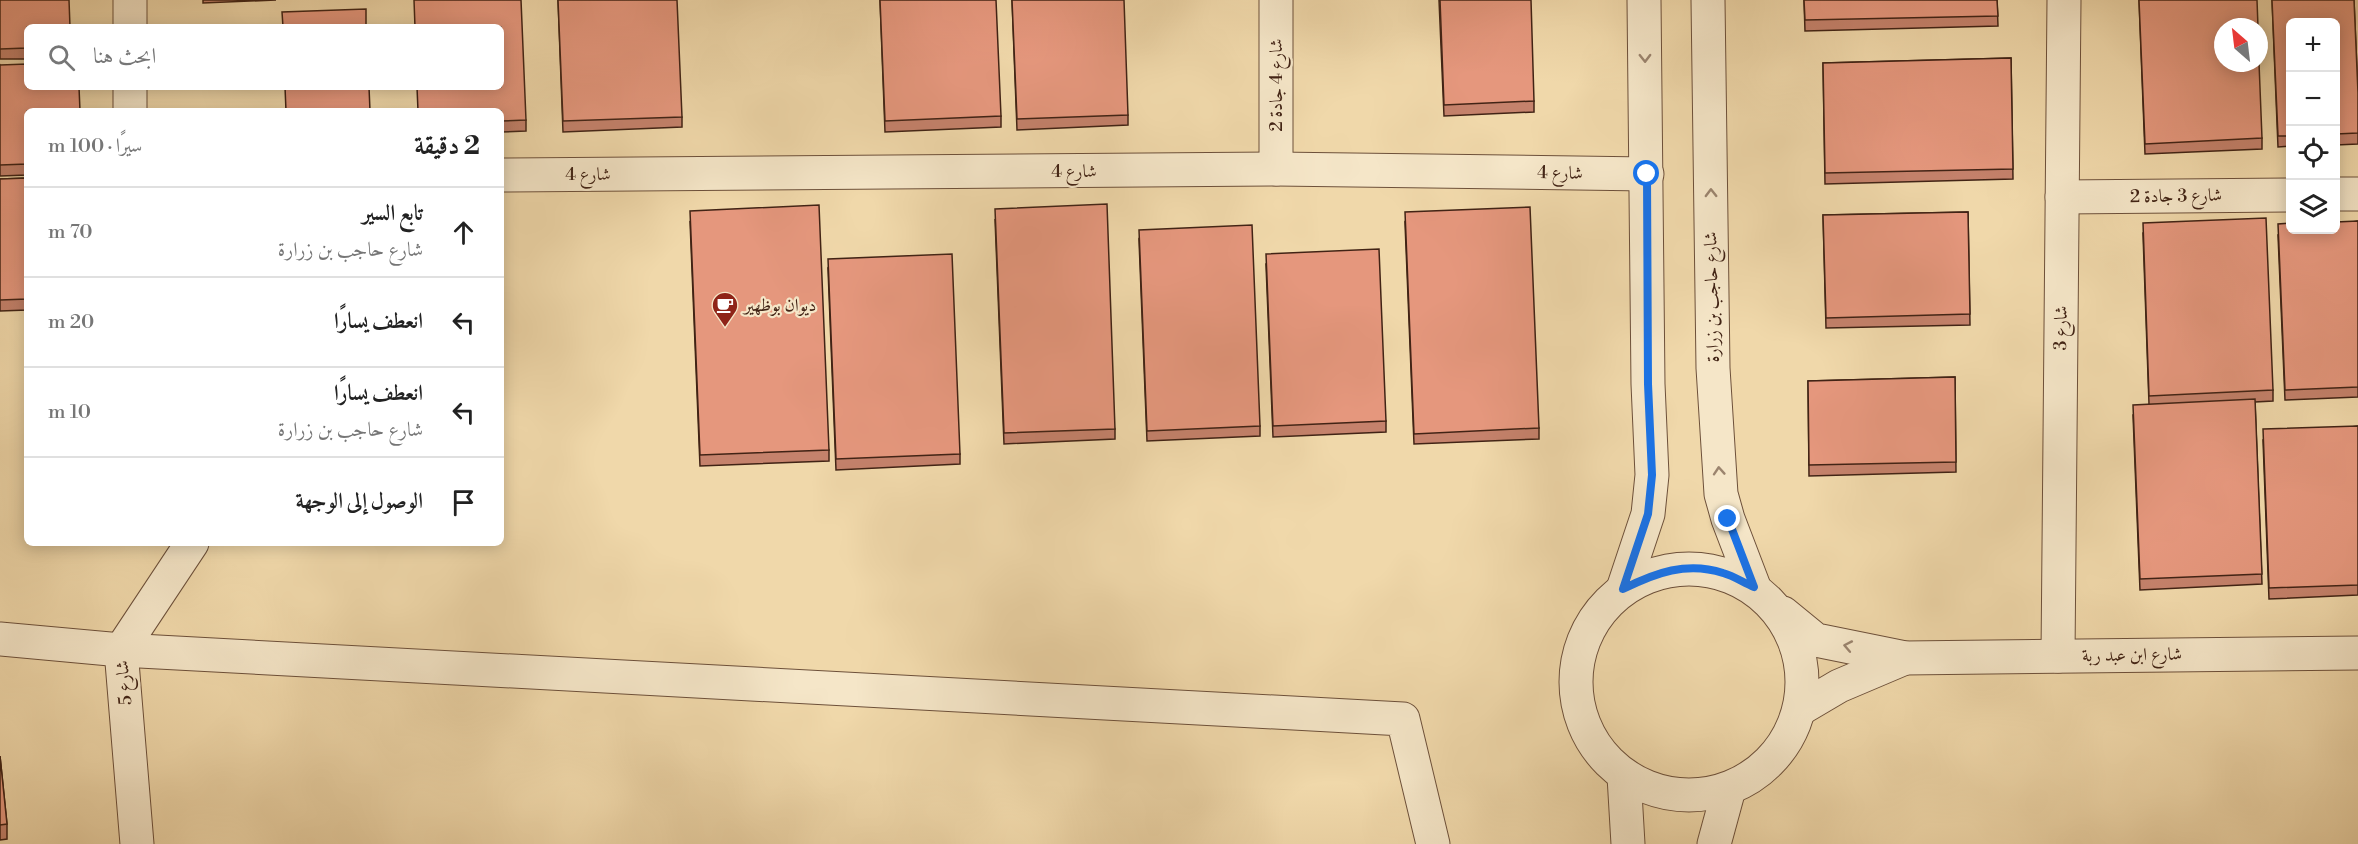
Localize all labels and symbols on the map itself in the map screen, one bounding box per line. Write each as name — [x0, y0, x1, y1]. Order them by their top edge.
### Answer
north arrow — [2214, 18, 2268, 72]
street label: شارع 4 جادة 2 — [1265, 38, 1291, 132]
one-way arrow — [1639, 54, 1651, 63]
street label: شارع 4 — [1051, 160, 1097, 186]
route start — [1633, 160, 1659, 186]
street label: شارع 4 — [1537, 161, 1583, 188]
street label: شارع 4 — [565, 163, 611, 189]
street label: شارع 3 جادة 2 — [2130, 184, 2222, 211]
one-way arrow — [1704, 188, 1717, 197]
street label: شارع حاجب بن زرارة — [1699, 231, 1728, 363]
cafe icon: ديوان بوظهير — [710, 290, 740, 328]
place label: ديوان بوظهير — [742, 294, 816, 317]
street label: شارع 3 — [2049, 305, 2076, 351]
one-way arrow — [1713, 467, 1726, 476]
route end — [1714, 505, 1740, 531]
one-way arrow — [1843, 640, 1853, 653]
street label: شارع ابن عبد ربة — [2082, 643, 2182, 670]
street label: شارع 5 — [111, 659, 140, 706]

